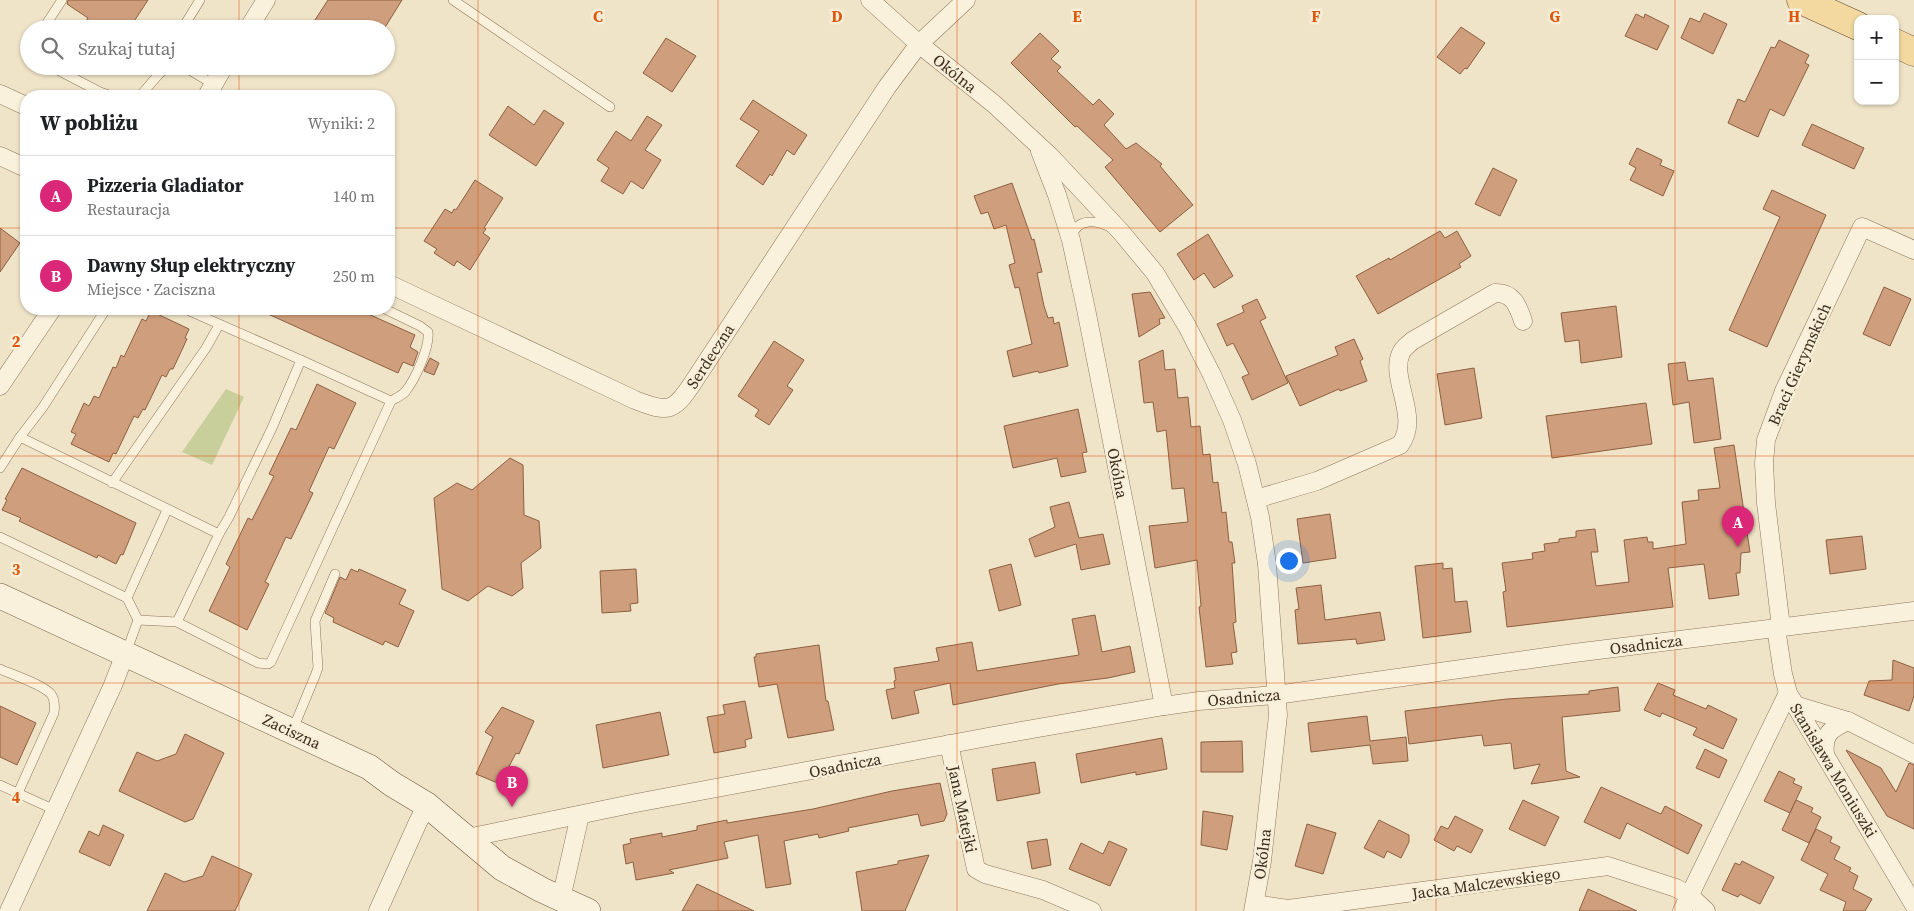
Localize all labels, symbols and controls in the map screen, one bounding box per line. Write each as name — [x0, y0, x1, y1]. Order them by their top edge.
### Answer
text: C — [593, 5, 603, 27]
text: D — [831, 5, 843, 27]
text: E — [1072, 5, 1082, 27]
text: F — [1311, 5, 1321, 27]
text: G — [1550, 5, 1561, 27]
text: H — [1788, 5, 1800, 27]
map controls — [1854, 15, 1899, 105]
button: + — [1854, 15, 1899, 60]
search box — [20, 20, 395, 75]
icon: search — [38, 34, 66, 62]
text: Szukaj tutaj — [78, 35, 176, 61]
street label: Okólna — [928, 48, 982, 98]
button: − — [1854, 60, 1899, 105]
text: W pobliżu — [40, 108, 138, 137]
text: Wyniki: 2 — [308, 112, 375, 134]
text: Pizzeria Gladiator — [87, 172, 244, 198]
text: A — [51, 185, 61, 207]
text: 140 m — [333, 185, 375, 207]
text: Restauracja — [87, 198, 170, 220]
text: Dawny Słup elektryczny — [87, 252, 296, 278]
text: B — [51, 265, 61, 287]
text: 250 m — [333, 265, 375, 287]
text: Miejsce · Zaciszna — [87, 278, 216, 300]
street label: Braci Gierymskich — [1762, 299, 1836, 429]
street label: Serdeczna — [681, 319, 740, 393]
text: 2 — [12, 330, 21, 352]
street label: Okólna — [1102, 446, 1134, 501]
pin: A — [1722, 506, 1754, 547]
your location — [1276, 548, 1302, 574]
text: 3 — [12, 558, 21, 580]
street label: Osadnicza — [1608, 629, 1685, 659]
street label: Osadnicza — [1207, 683, 1282, 711]
street label: Stanisława Moniuszki — [1785, 699, 1883, 842]
street label: Zaciszna — [259, 708, 325, 754]
street label: Osadnicza — [807, 747, 884, 783]
street label: Jana Matejki — [943, 762, 983, 855]
pin: B — [496, 766, 528, 807]
text: 4 — [12, 786, 21, 808]
street label: Okólna — [1248, 827, 1276, 881]
street label: Jacka Malczewskiego — [1409, 862, 1562, 904]

